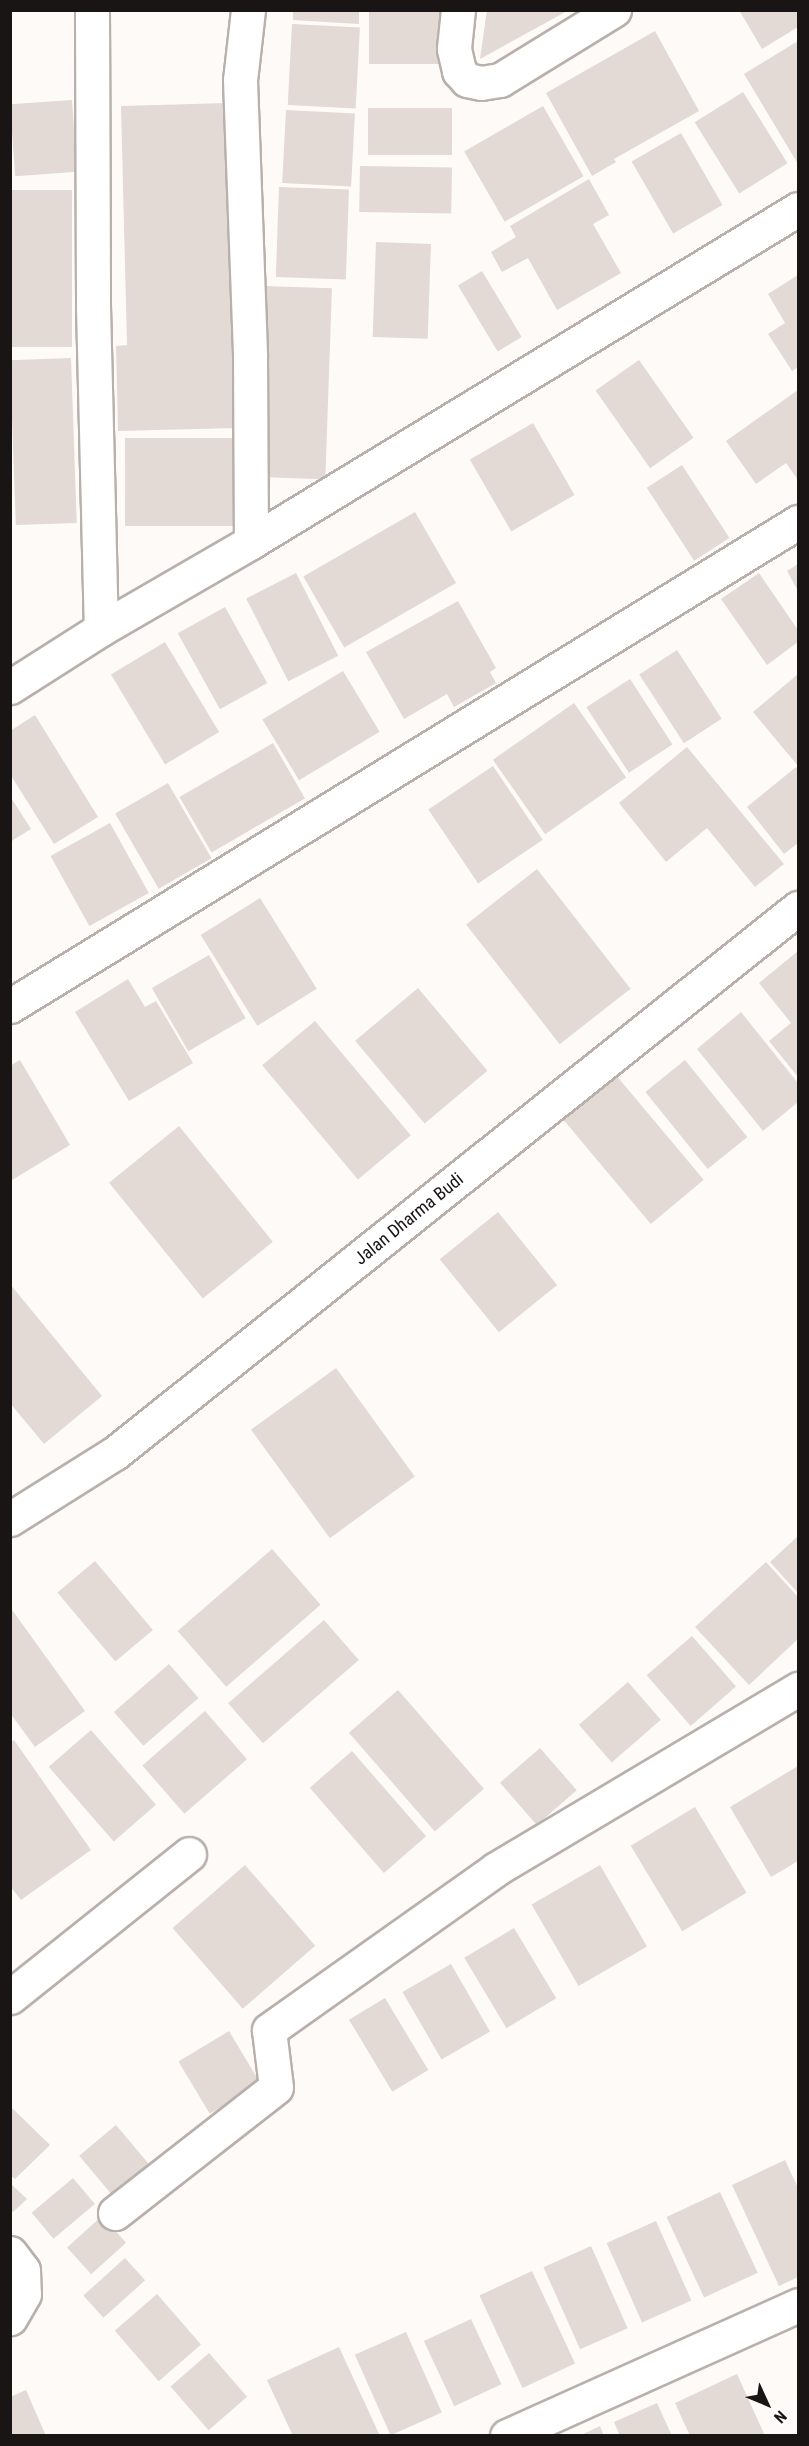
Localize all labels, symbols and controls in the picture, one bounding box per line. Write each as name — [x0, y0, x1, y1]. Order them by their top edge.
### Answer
street label: Jalan Dharma Budi — [350, 1168, 468, 1270]
north arrow — [737, 2374, 797, 2434]
text: N — [770, 2407, 791, 2427]

